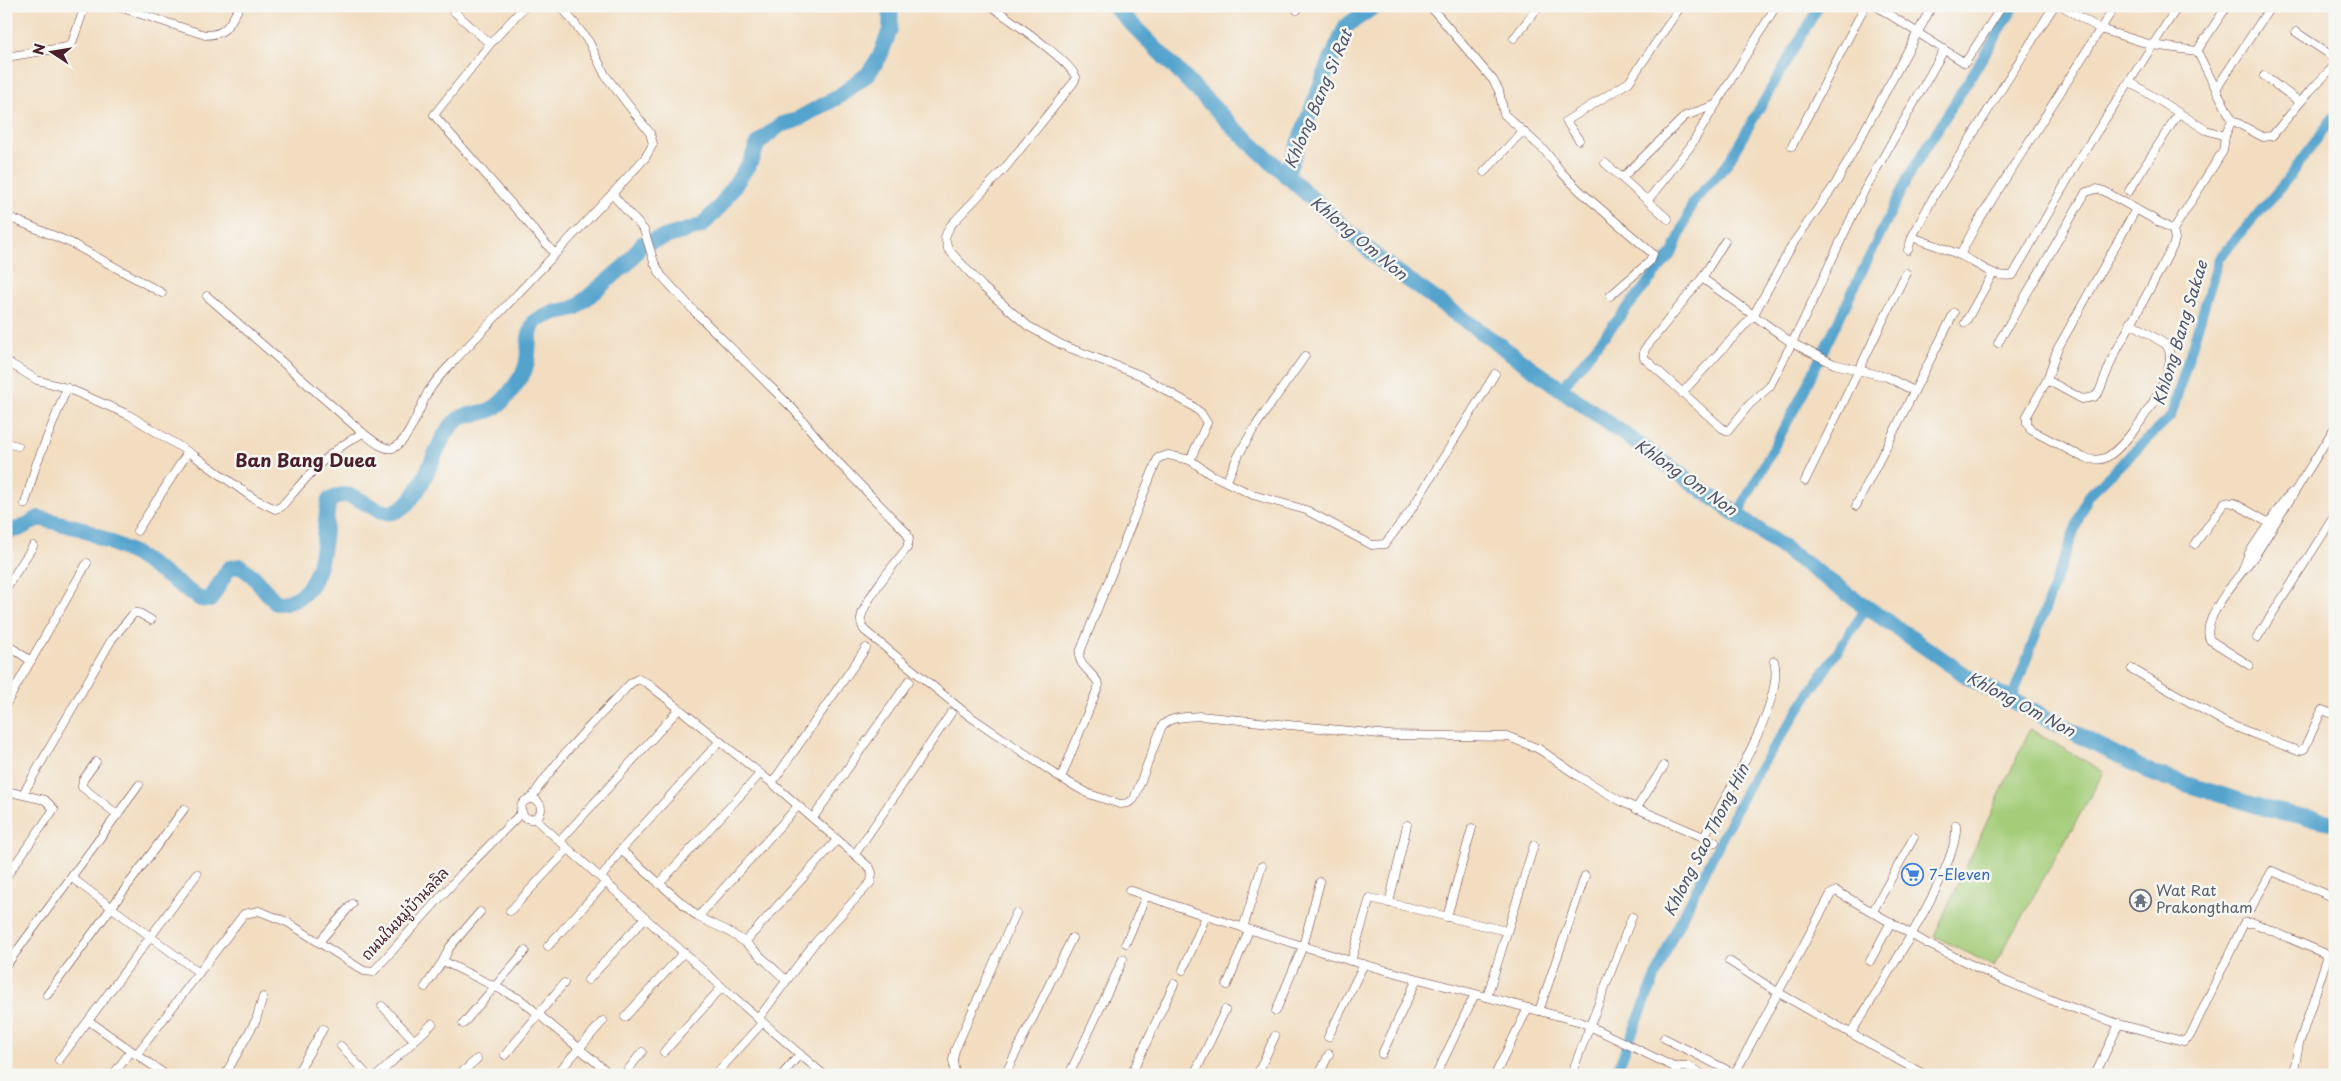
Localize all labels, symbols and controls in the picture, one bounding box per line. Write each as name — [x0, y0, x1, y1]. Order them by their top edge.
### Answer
water label: Khlong Bang Si Rat — [1277, 23, 1358, 172]
north arrow — [28, 28, 78, 78]
text: N — [27, 42, 50, 57]
water label: Khlong Om Non — [1306, 190, 1414, 285]
water label: Khlong Bang Sakae — [2146, 256, 2213, 408]
water label: Khlong Om Non — [1631, 432, 1743, 521]
district label: Ban Bang Duea — [235, 446, 377, 473]
water label: Khlong Om Non — [1963, 664, 2081, 742]
water label: Khlong Sao Thong Hin — [1656, 758, 1755, 920]
street label: ถนนในหมู่บ้านลลิล — [355, 861, 454, 965]
place label: 7-Eleven — [1929, 862, 1990, 885]
supermarket icon: 7-Eleven — [1901, 863, 1925, 887]
place label: Wat Rat Prakongtham — [2156, 878, 2253, 918]
temple icon: Wat Rat Prakongtham — [2128, 888, 2152, 912]

